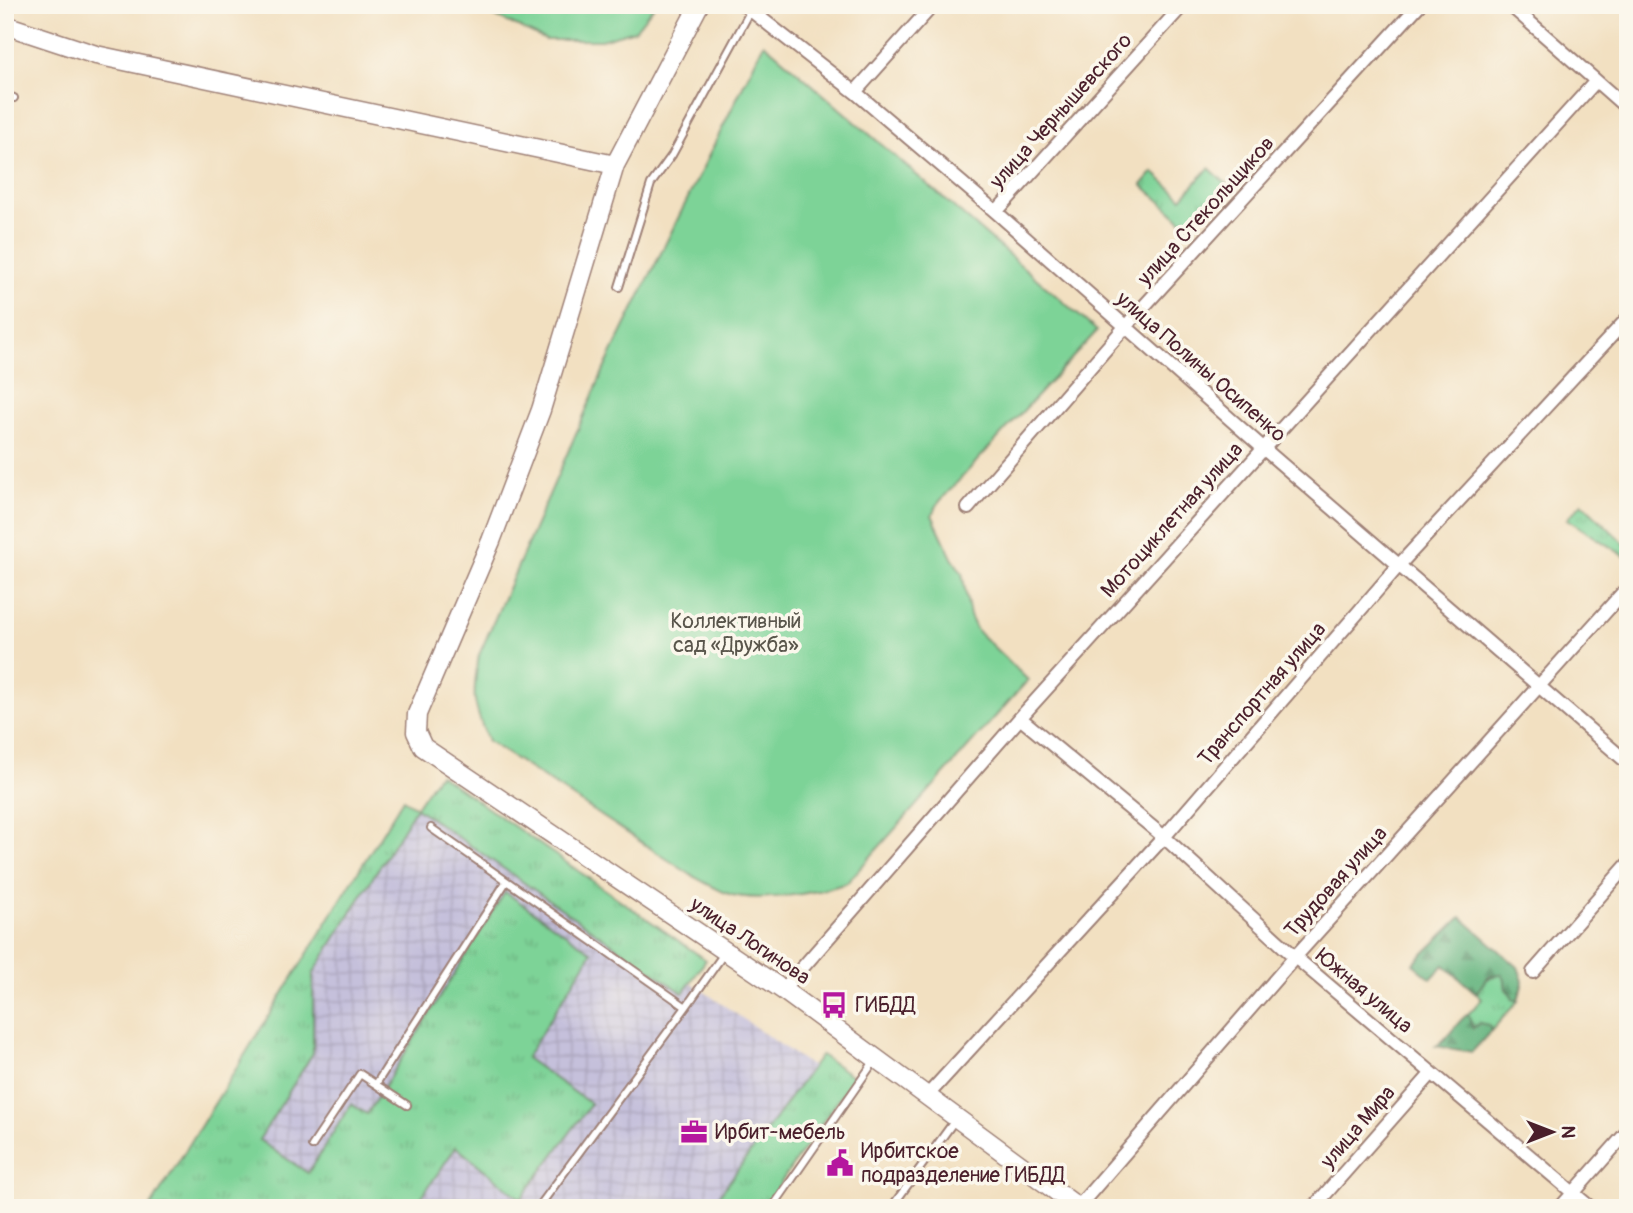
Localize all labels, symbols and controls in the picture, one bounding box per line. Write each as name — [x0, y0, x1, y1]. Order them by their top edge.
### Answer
street label: улица Чернышевского — [983, 27, 1138, 195]
street label: улица Стекольщиков — [1131, 131, 1280, 292]
street label: улица Полины Осипенко — [1110, 285, 1292, 448]
street label: Мотоциклетная улица — [1095, 436, 1249, 604]
park label: Коллективный сад «Дружба» — [671, 608, 801, 659]
street label: Транспортная улица — [1192, 617, 1332, 771]
street label: Трудовая улица — [1279, 820, 1393, 944]
street label: улица Логинова — [684, 890, 815, 991]
street label: Южная улица — [1310, 943, 1418, 1039]
bus stop icon: ГИБДД — [819, 990, 849, 1020]
place label: ГИБДД — [855, 992, 916, 1019]
street label: улица Мира — [1314, 1080, 1401, 1175]
north arrow — [1518, 1098, 1588, 1168]
office icon: Ирбит-мебель — [679, 1117, 709, 1147]
place label: Ирбит-мебель — [715, 1119, 846, 1146]
text: N — [1556, 1126, 1580, 1139]
place label: Ирбитское подразделение ГИБДД — [861, 1138, 1065, 1189]
public building icon: Ирбитское подразделение ГИБДД — [825, 1148, 855, 1178]

